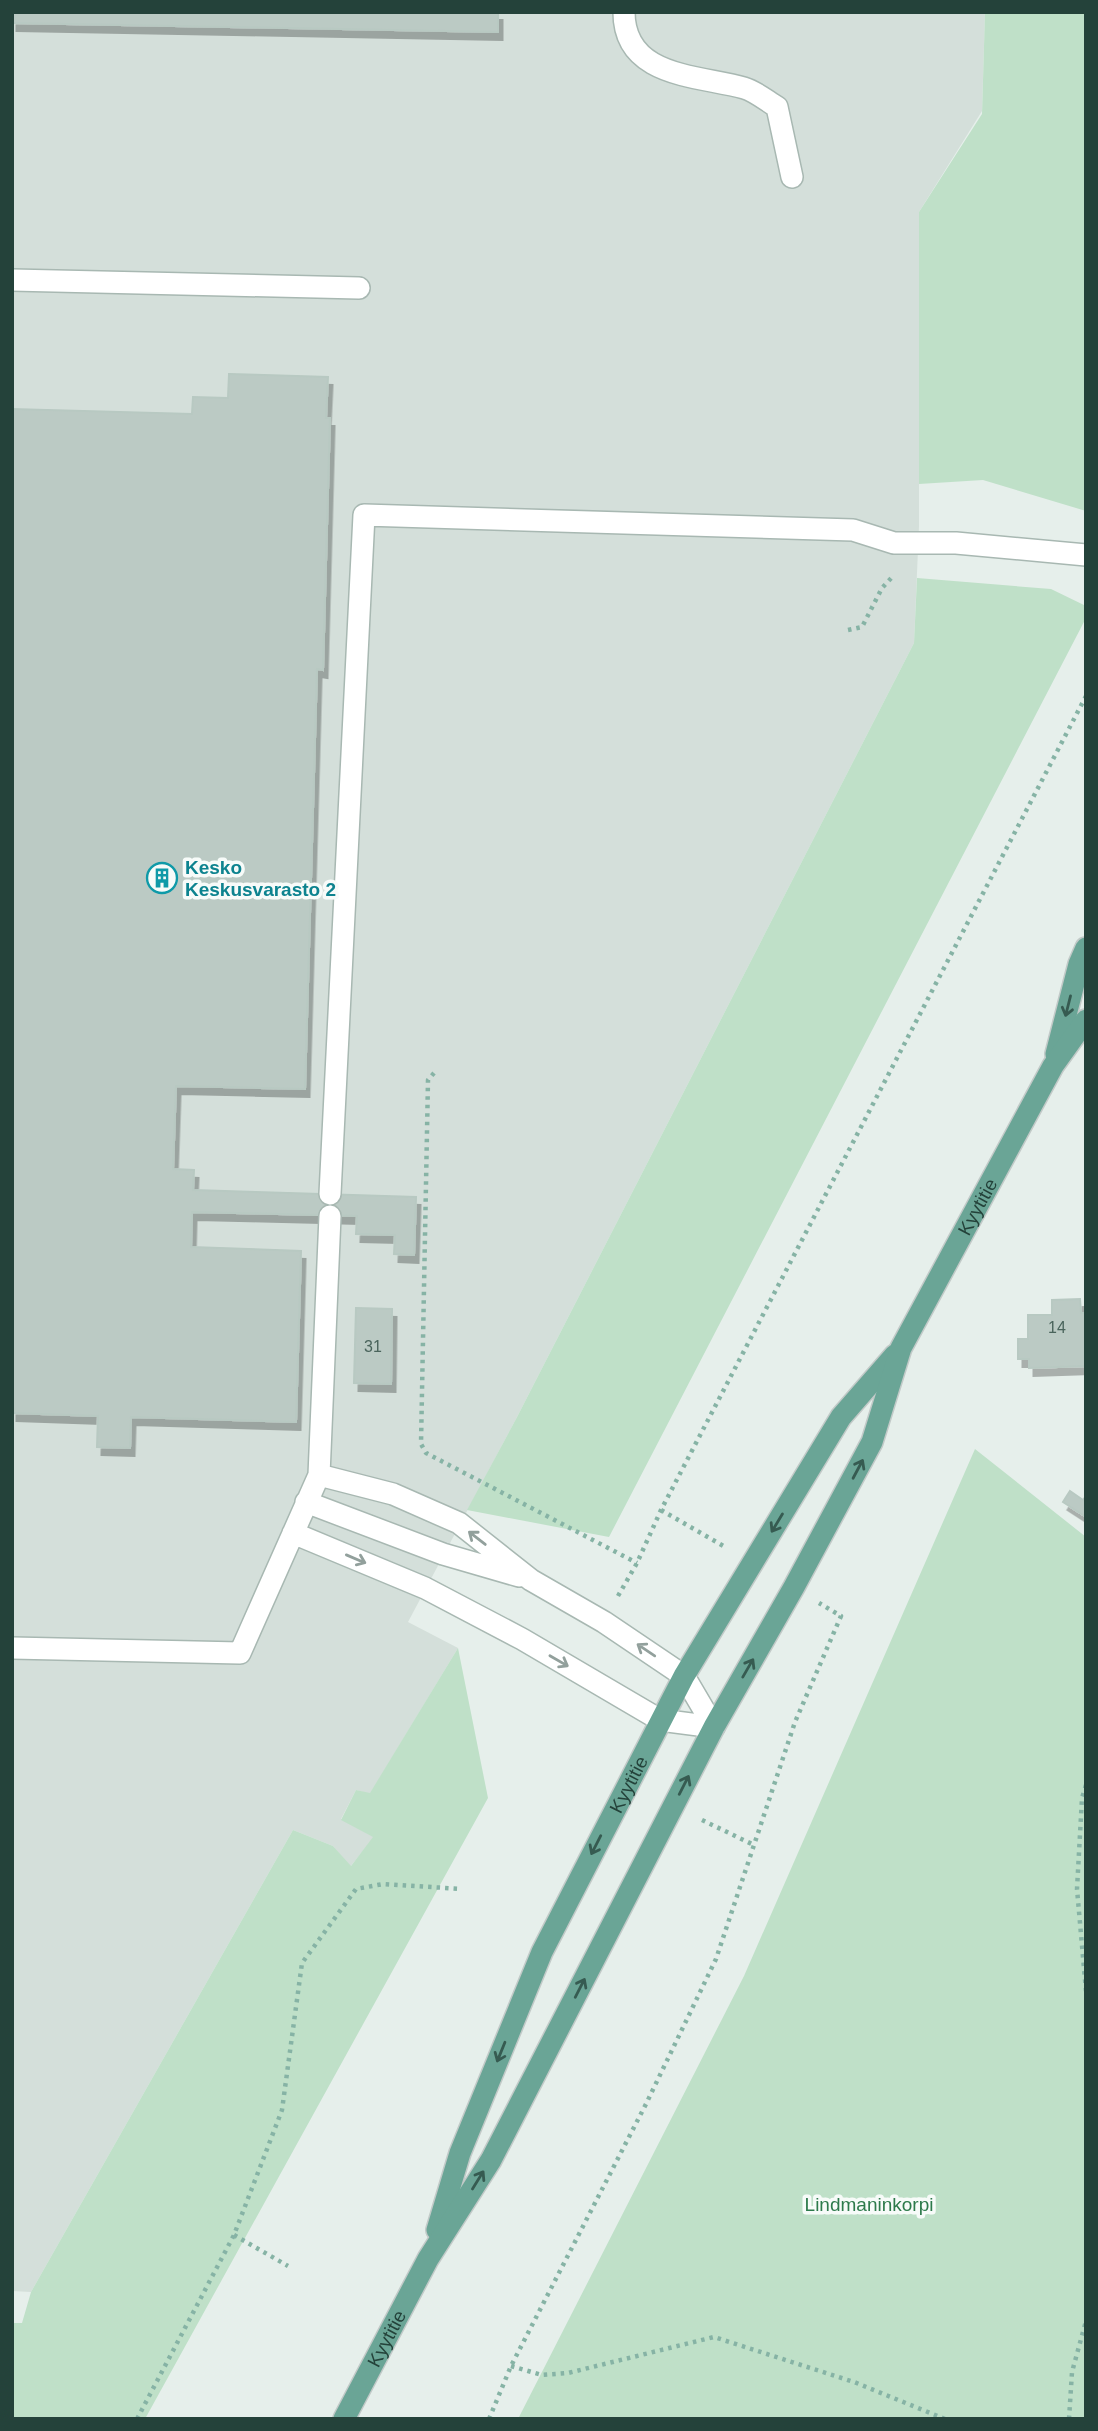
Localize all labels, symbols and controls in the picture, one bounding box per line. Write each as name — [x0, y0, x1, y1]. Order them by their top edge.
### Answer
place label: Kesko Keskusvarasto 2 — [185, 857, 336, 900]
building icon: Kesko Keskusvarasto 2 — [145, 861, 179, 895]
one-way arrow — [1061, 995, 1074, 1017]
street label: Kyytitie — [953, 1175, 1001, 1239]
house number: 14 — [1048, 1319, 1066, 1336]
house number: 31 — [364, 1338, 382, 1355]
one-way arrow — [851, 1459, 865, 1480]
one-way arrow — [770, 1513, 784, 1533]
one-way arrow — [469, 1530, 487, 1545]
one-way arrow — [345, 1554, 366, 1567]
one-way arrow — [637, 1643, 656, 1657]
one-way arrow — [549, 1654, 569, 1668]
one-way arrow — [742, 1658, 755, 1679]
street label: Kyytitie — [605, 1752, 652, 1816]
one-way arrow — [677, 1775, 691, 1796]
one-way arrow — [589, 1834, 603, 1855]
one-way arrow — [573, 1978, 587, 1999]
one-way arrow — [494, 2040, 507, 2062]
one-way arrow — [471, 2171, 485, 2191]
park label: Lindmaninkorpi — [805, 2194, 933, 2215]
street label: Kyytitie — [363, 2306, 410, 2370]

